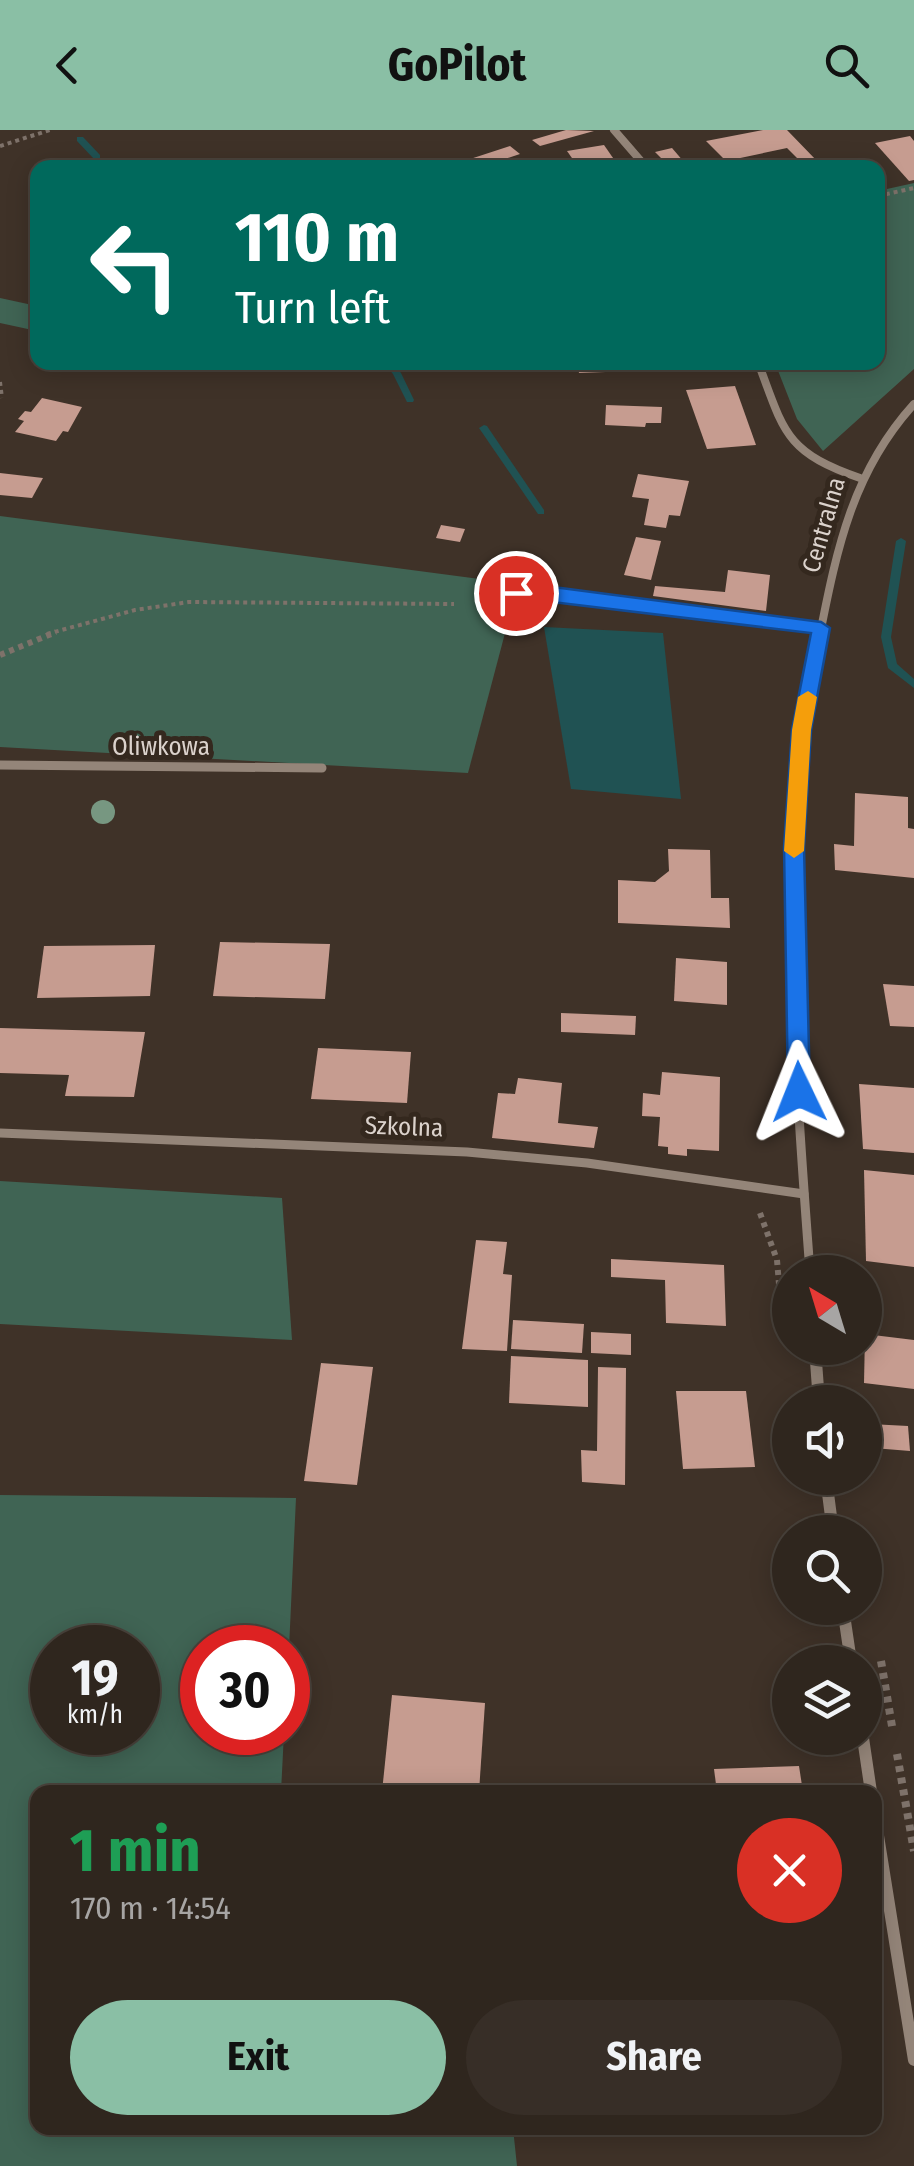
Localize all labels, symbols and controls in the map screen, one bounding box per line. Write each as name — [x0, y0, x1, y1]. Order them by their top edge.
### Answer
icon: back — [40, 38, 95, 93]
text: GoPilot — [388, 38, 526, 92]
icon: search — [819, 38, 874, 93]
text: 110 m — [235, 196, 399, 280]
icon: left — [70, 200, 200, 330]
text: Turn left — [235, 281, 390, 335]
street label: Centralna — [796, 474, 852, 576]
pin — [474, 551, 559, 636]
icon: arrive — [489, 566, 544, 621]
street label: Oliwkowa — [112, 732, 210, 762]
position arrow — [747, 1040, 851, 1144]
street label: Szkolna — [364, 1111, 444, 1143]
north arrow — [772, 1255, 882, 1365]
map controls — [772, 1255, 882, 1755]
button: sound — [772, 1385, 882, 1495]
button: search — [772, 1515, 882, 1625]
speed limit sign: 30 — [180, 1625, 310, 1755]
button: layers — [772, 1645, 882, 1755]
text: 19 — [71, 1648, 118, 1708]
text: km/h — [67, 1700, 123, 1730]
text: 1 min — [70, 1815, 201, 1887]
button: close — [737, 1818, 842, 1923]
text: 170 m · 14:54 — [70, 1889, 231, 1927]
button: Exit — [70, 2000, 446, 2115]
button: Share — [466, 2000, 842, 2115]

